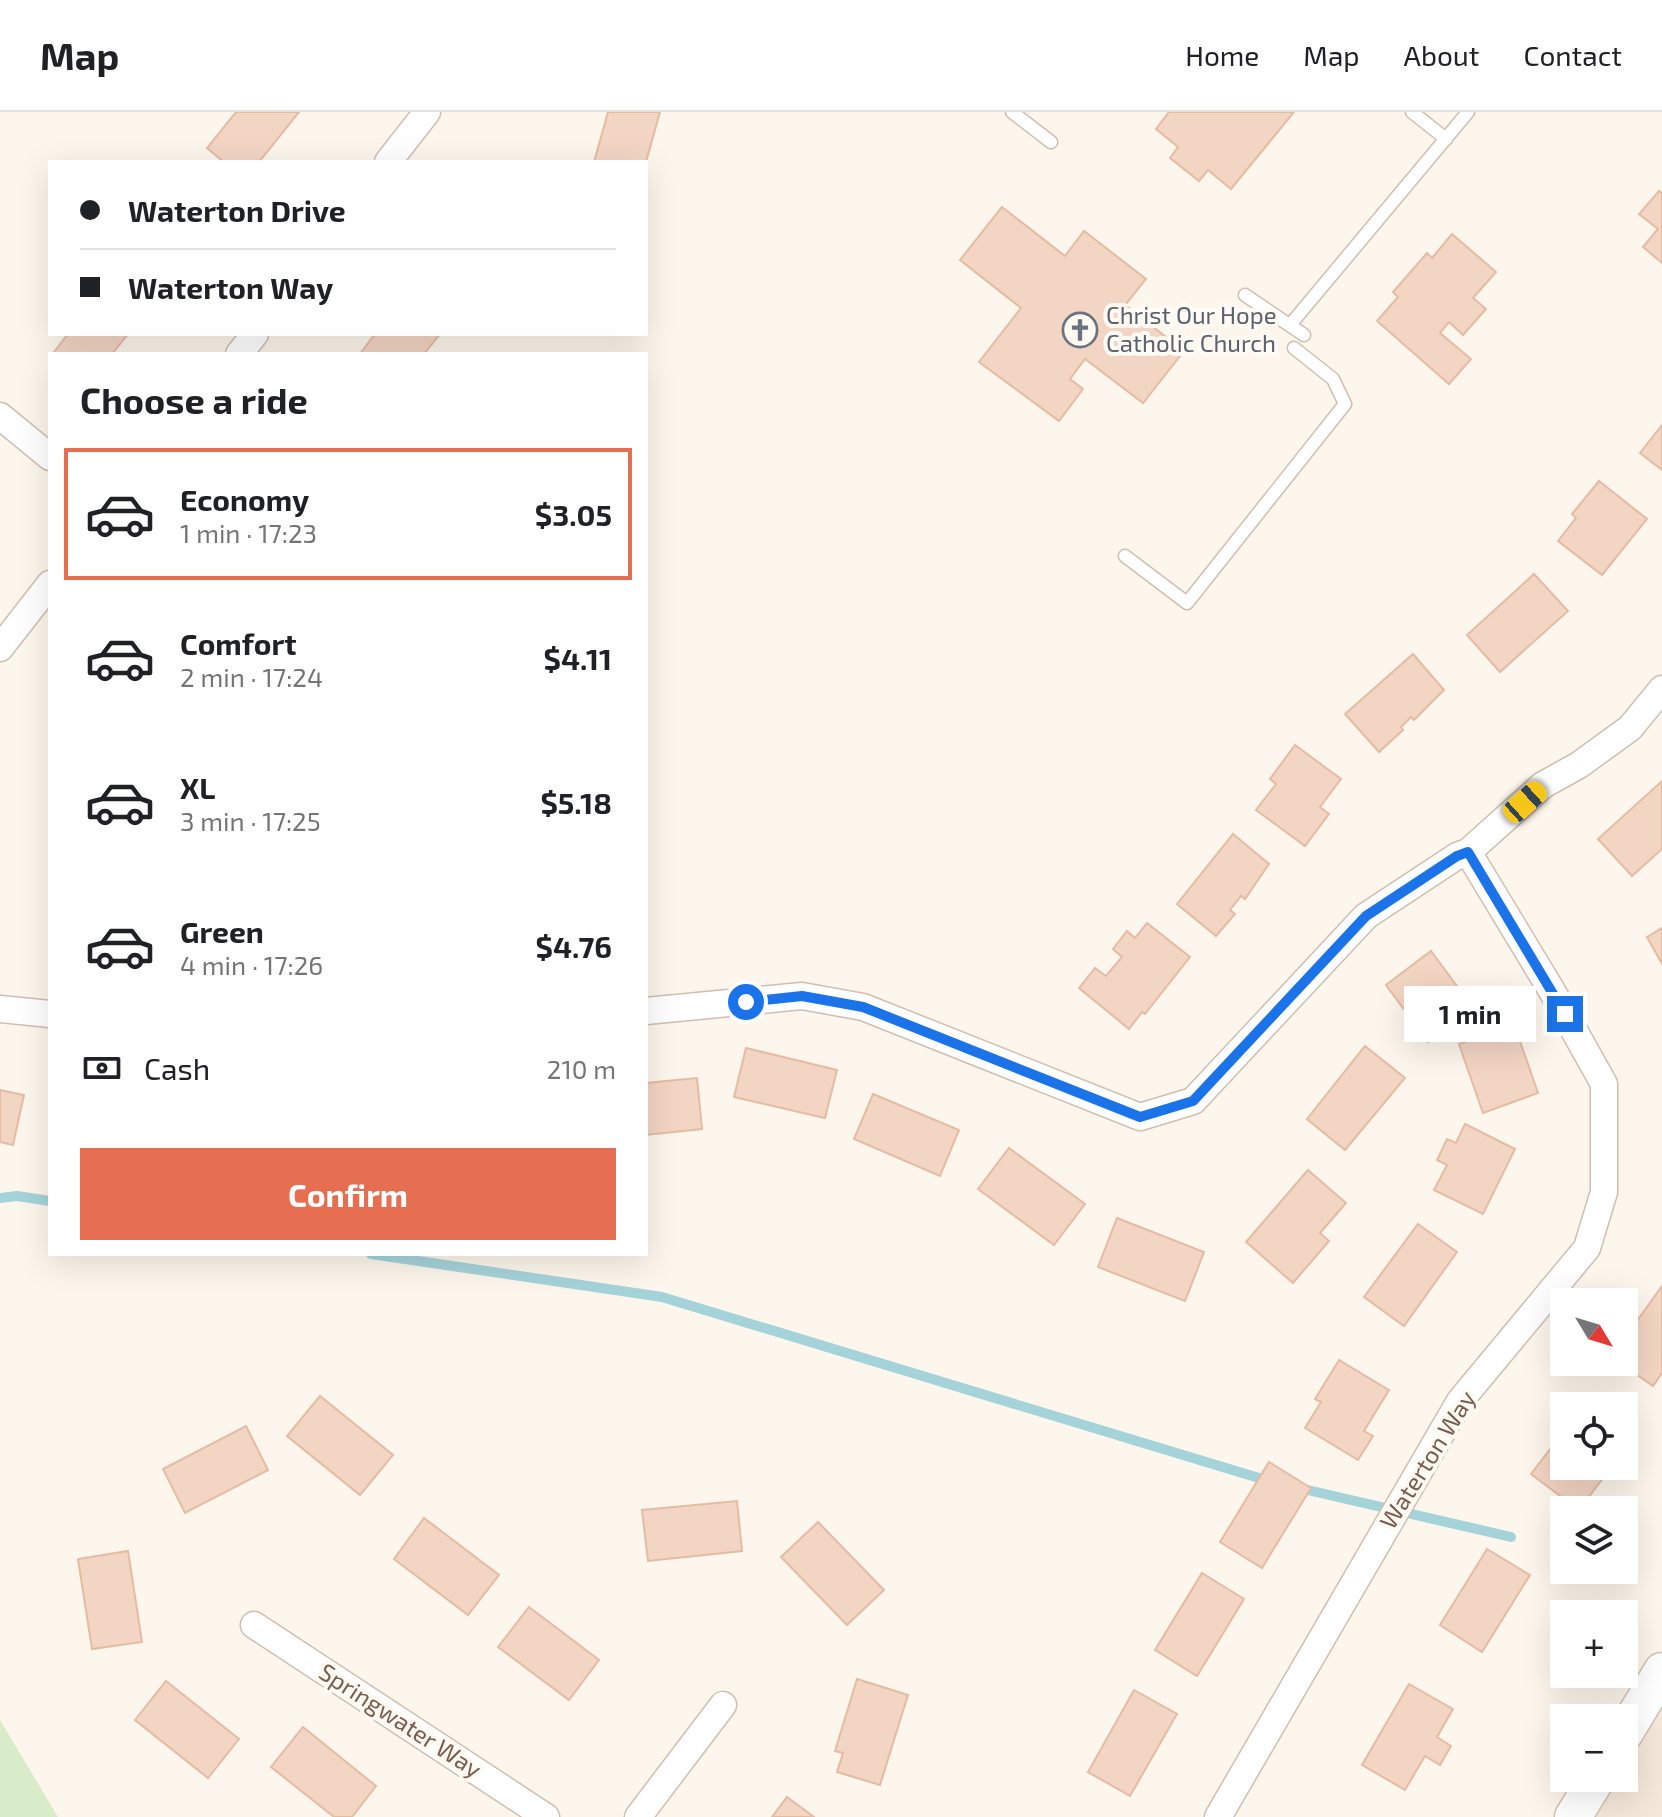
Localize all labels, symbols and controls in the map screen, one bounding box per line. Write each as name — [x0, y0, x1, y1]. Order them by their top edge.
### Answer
text: Map — [40, 32, 119, 78]
text: Home — [1185, 38, 1259, 72]
text: Map — [1303, 38, 1360, 72]
text: About — [1404, 38, 1479, 72]
text: Contact — [1523, 38, 1622, 72]
text: Waterton Drive — [128, 192, 346, 228]
text: Waterton Way — [128, 269, 333, 305]
place label: Christ Our Hope Catholic Church — [1106, 300, 1277, 357]
church icon: Christ Our Hope Catholic Church — [1061, 311, 1099, 349]
text: Choose a ride — [80, 378, 308, 421]
icon: car — [84, 478, 156, 550]
text: Economy — [180, 481, 309, 517]
text: $3.05 — [535, 496, 612, 532]
text: 1 min · 17:23 — [180, 517, 317, 548]
icon: car — [84, 622, 156, 694]
text: Comfort — [180, 625, 297, 661]
text: $4.11 — [544, 640, 612, 676]
text: 2 min · 17:24 — [180, 661, 323, 692]
icon: car — [84, 766, 156, 838]
text: XL — [180, 769, 215, 805]
car — [1499, 777, 1551, 827]
text: $5.18 — [540, 784, 612, 820]
text: 3 min · 17:25 — [180, 805, 321, 836]
icon: car — [84, 910, 156, 982]
text: Green — [180, 913, 264, 949]
text: $4.76 — [536, 928, 612, 964]
text: 4 min · 17:26 — [180, 949, 323, 980]
route start — [728, 984, 764, 1020]
callout: 1 min — [1405, 986, 1537, 1042]
route end — [1547, 996, 1583, 1032]
text: 1 min — [1439, 998, 1501, 1029]
icon: cash — [80, 1046, 124, 1090]
text: Cash — [144, 1050, 210, 1086]
text: 210 m — [547, 1053, 616, 1084]
button: Confirm — [80, 1148, 616, 1240]
north arrow — [1550, 1288, 1638, 1376]
map controls — [1550, 1288, 1638, 1792]
street label: Waterton Way — [1373, 1385, 1481, 1534]
button: locate — [1550, 1392, 1638, 1480]
button: layers — [1550, 1496, 1638, 1584]
button: + — [1550, 1600, 1638, 1688]
street label: Springwater Way — [314, 1656, 488, 1783]
button: − — [1550, 1704, 1638, 1792]

